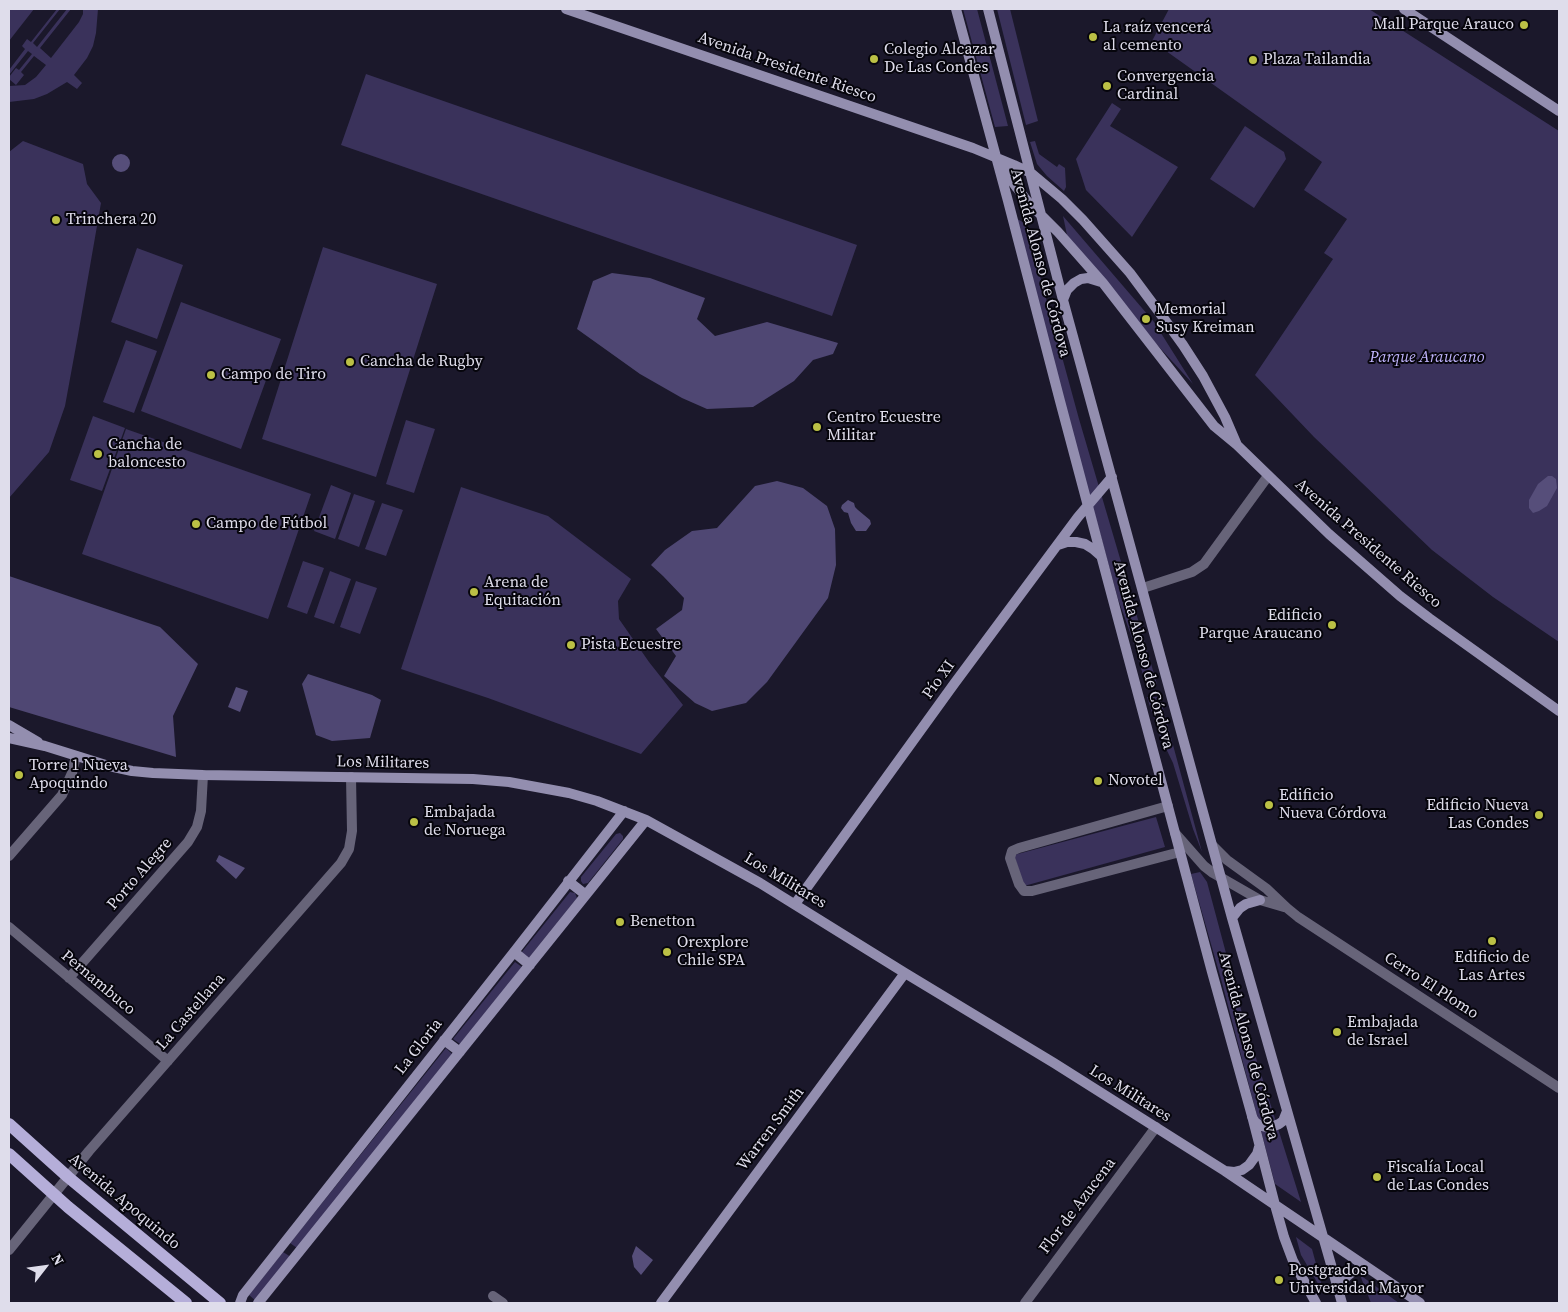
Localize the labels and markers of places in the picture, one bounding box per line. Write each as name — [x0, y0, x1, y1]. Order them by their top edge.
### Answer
place label: Mall Parque Arauco — [1373, 15, 1514, 35]
place label: La raíz vencerá al cemento — [1103, 18, 1211, 56]
marker: Mall Parque Arauco — [1518, 19, 1530, 31]
marker: La raíz vencerá al cemento — [1087, 31, 1099, 43]
place label: Colegio Alcazar De Las Condes — [884, 40, 995, 78]
place label: Plaza Tailandia — [1263, 50, 1371, 70]
marker: Colegio Alcazar De Las Condes — [868, 53, 880, 65]
marker: Plaza Tailandia — [1247, 54, 1259, 66]
place label: Convergencia Cardinal — [1117, 67, 1214, 105]
marker: Convergencia Cardinal — [1101, 80, 1113, 92]
place label: Trinchera 20 — [66, 210, 156, 230]
marker: Trinchera 20 — [50, 214, 62, 226]
place label: Memorial Susy Kreiman — [1156, 300, 1255, 338]
marker: Memorial Susy Kreiman — [1140, 313, 1152, 325]
place label: Cancha de Rugby — [360, 352, 483, 372]
marker: Cancha de Rugby — [344, 356, 356, 368]
place label: Campo de Tiro — [221, 365, 326, 385]
marker: Campo de Tiro — [205, 369, 217, 381]
place label: Centro Ecuestre Militar — [827, 408, 941, 446]
marker: Centro Ecuestre Militar — [811, 421, 823, 433]
place label: Cancha de baloncesto — [108, 435, 186, 473]
marker: Cancha de baloncesto — [92, 448, 104, 460]
place label: Campo de Fútbol — [206, 514, 327, 534]
marker: Campo de Fútbol — [190, 518, 202, 530]
place label: Arena de Equitación — [484, 573, 561, 611]
marker: Arena de Equitación — [468, 586, 480, 598]
place label: Edificio Parque Araucano — [1199, 606, 1322, 644]
marker: Edificio Parque Araucano — [1326, 619, 1338, 631]
place label: Pista Ecuestre — [581, 635, 681, 655]
marker: Pista Ecuestre — [565, 639, 577, 651]
place label: Torre 1 Nueva Apoquindo — [29, 756, 128, 794]
marker: Torre 1 Nueva Apoquindo — [13, 769, 25, 781]
place label: Novotel — [1108, 771, 1163, 791]
marker: Novotel — [1092, 775, 1104, 787]
place label: Edificio Nueva Córdova — [1279, 786, 1387, 824]
place label: Edificio Nueva Las Condes — [1426, 796, 1529, 834]
marker: Edificio Nueva Córdova — [1263, 799, 1275, 811]
place label: Embajada de Noruega — [424, 803, 506, 841]
marker: Edificio Nueva Las Condes — [1533, 809, 1545, 821]
marker: Embajada de Noruega — [408, 816, 420, 828]
place label: Benetton — [630, 912, 695, 932]
marker: Benetton — [614, 916, 626, 928]
place label: Orexplore Chile SPA — [677, 933, 749, 971]
marker: Edificio de Las Artes — [1486, 935, 1498, 947]
marker: Orexplore Chile SPA — [661, 946, 673, 958]
place label: Edificio de Las Artes — [1454, 948, 1530, 986]
place label: Embajada de Israel — [1347, 1013, 1418, 1051]
marker: Embajada de Israel — [1331, 1026, 1343, 1038]
place label: Fiscalía Local de Las Condes — [1387, 1158, 1489, 1196]
marker: Fiscalía Local de Las Condes — [1371, 1171, 1383, 1183]
place label: Postgrados Universidad Mayor — [1289, 1261, 1424, 1299]
marker: Postgrados Universidad Mayor — [1273, 1274, 1285, 1286]

